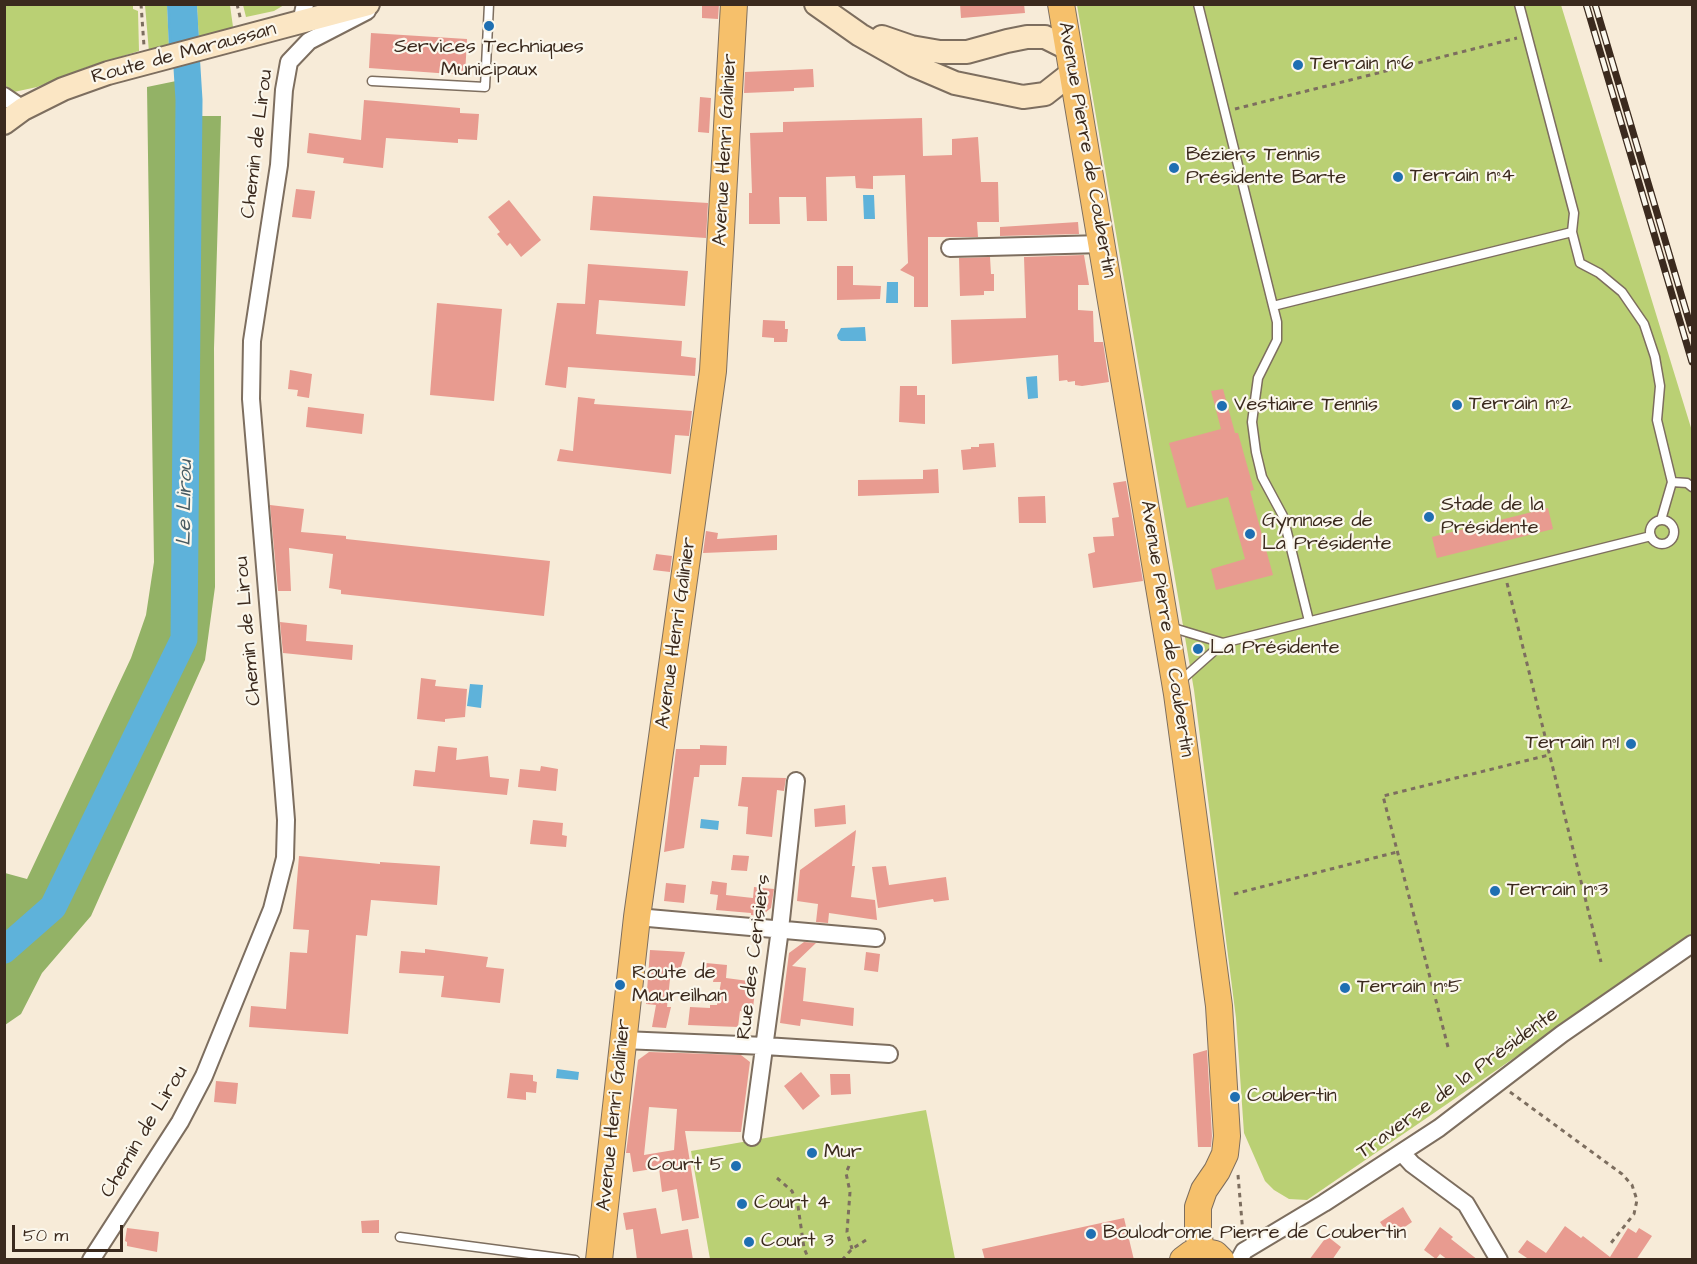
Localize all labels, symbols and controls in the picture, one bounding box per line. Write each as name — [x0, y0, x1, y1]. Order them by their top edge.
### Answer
street label: Route de Maraussan — [89, 18, 279, 90]
marker: Services Techniques Municipaux — [482, 19, 496, 33]
street label: Avenue Pierre de Coubertin — [1052, 20, 1120, 280]
place label: Services Techniques Municipaux — [394, 36, 584, 83]
street label: Avenue Henri Galinier — [709, 53, 743, 247]
place label: Terrain n°6 — [1310, 53, 1413, 77]
marker: Terrain n°6 — [1291, 58, 1305, 72]
street label: Chemin de Lirou — [237, 68, 279, 220]
place label: Béziers Tennis Présidente Barte — [1186, 144, 1346, 191]
marker: Béziers Tennis Présidente Barte — [1167, 161, 1181, 175]
place label: Terrain n°4 — [1410, 165, 1515, 189]
marker: Terrain n°4 — [1391, 170, 1405, 184]
place label: Terrain n°2 — [1469, 393, 1571, 417]
place label: Vestiaire Tennis — [1234, 394, 1378, 418]
marker: Terrain n°2 — [1450, 398, 1464, 412]
marker: Vestiaire Tennis — [1215, 399, 1229, 413]
water label: Le Lirou — [173, 460, 199, 546]
place label: Stade de la Présidente — [1441, 494, 1544, 541]
street label: Avenue Pierre de Coubertin — [1134, 499, 1198, 759]
place label: Gymnase de La Présidente — [1262, 510, 1392, 557]
marker: Stade de la Présidente — [1422, 510, 1436, 524]
marker: Gymnase de La Présidente — [1243, 527, 1257, 541]
street label: Avenue Henri Galinier — [652, 536, 702, 730]
street label: Chemin de Lirou — [231, 555, 267, 707]
place label: La Présidente — [1210, 637, 1340, 661]
marker: La Présidente — [1191, 642, 1205, 656]
place label: Terrain n°1 — [1525, 732, 1619, 756]
marker: Terrain n°1 — [1624, 737, 1638, 751]
street label: Rue des Cerisiers — [733, 873, 777, 1041]
place label: Terrain n°3 — [1507, 879, 1608, 903]
marker: Terrain n°3 — [1488, 884, 1502, 898]
place label: Route de Maureilhan — [632, 962, 727, 1009]
place label: Terrain n°5 — [1357, 976, 1462, 1000]
marker: Route de Maureilhan — [613, 978, 627, 992]
marker: Terrain n°5 — [1338, 981, 1352, 995]
street label: Traverse de la Présidente — [1353, 1003, 1563, 1165]
street label: Avenue Henri Galinier — [593, 1018, 637, 1212]
street label: Chemin de Lirou — [96, 1062, 194, 1202]
place label: Coubertin — [1247, 1085, 1337, 1109]
marker: Coubertin — [1228, 1090, 1242, 1104]
place label: Mur — [824, 1141, 862, 1165]
marker: Mur — [805, 1146, 819, 1160]
place label: Court 5 — [647, 1154, 724, 1178]
marker: Court 5 — [729, 1159, 743, 1173]
place label: Court 4 — [754, 1192, 830, 1216]
marker: Court 4 — [735, 1197, 749, 1211]
scale bar — [15, 1213, 126, 1251]
place label: Boulodrome Pierre de Coubertin — [1103, 1222, 1406, 1246]
text: 50 m — [23, 1223, 68, 1248]
marker: Boulodrome Pierre de Coubertin — [1084, 1227, 1098, 1241]
place label: Court 3 — [761, 1230, 834, 1254]
marker: Court 3 — [742, 1235, 756, 1249]

